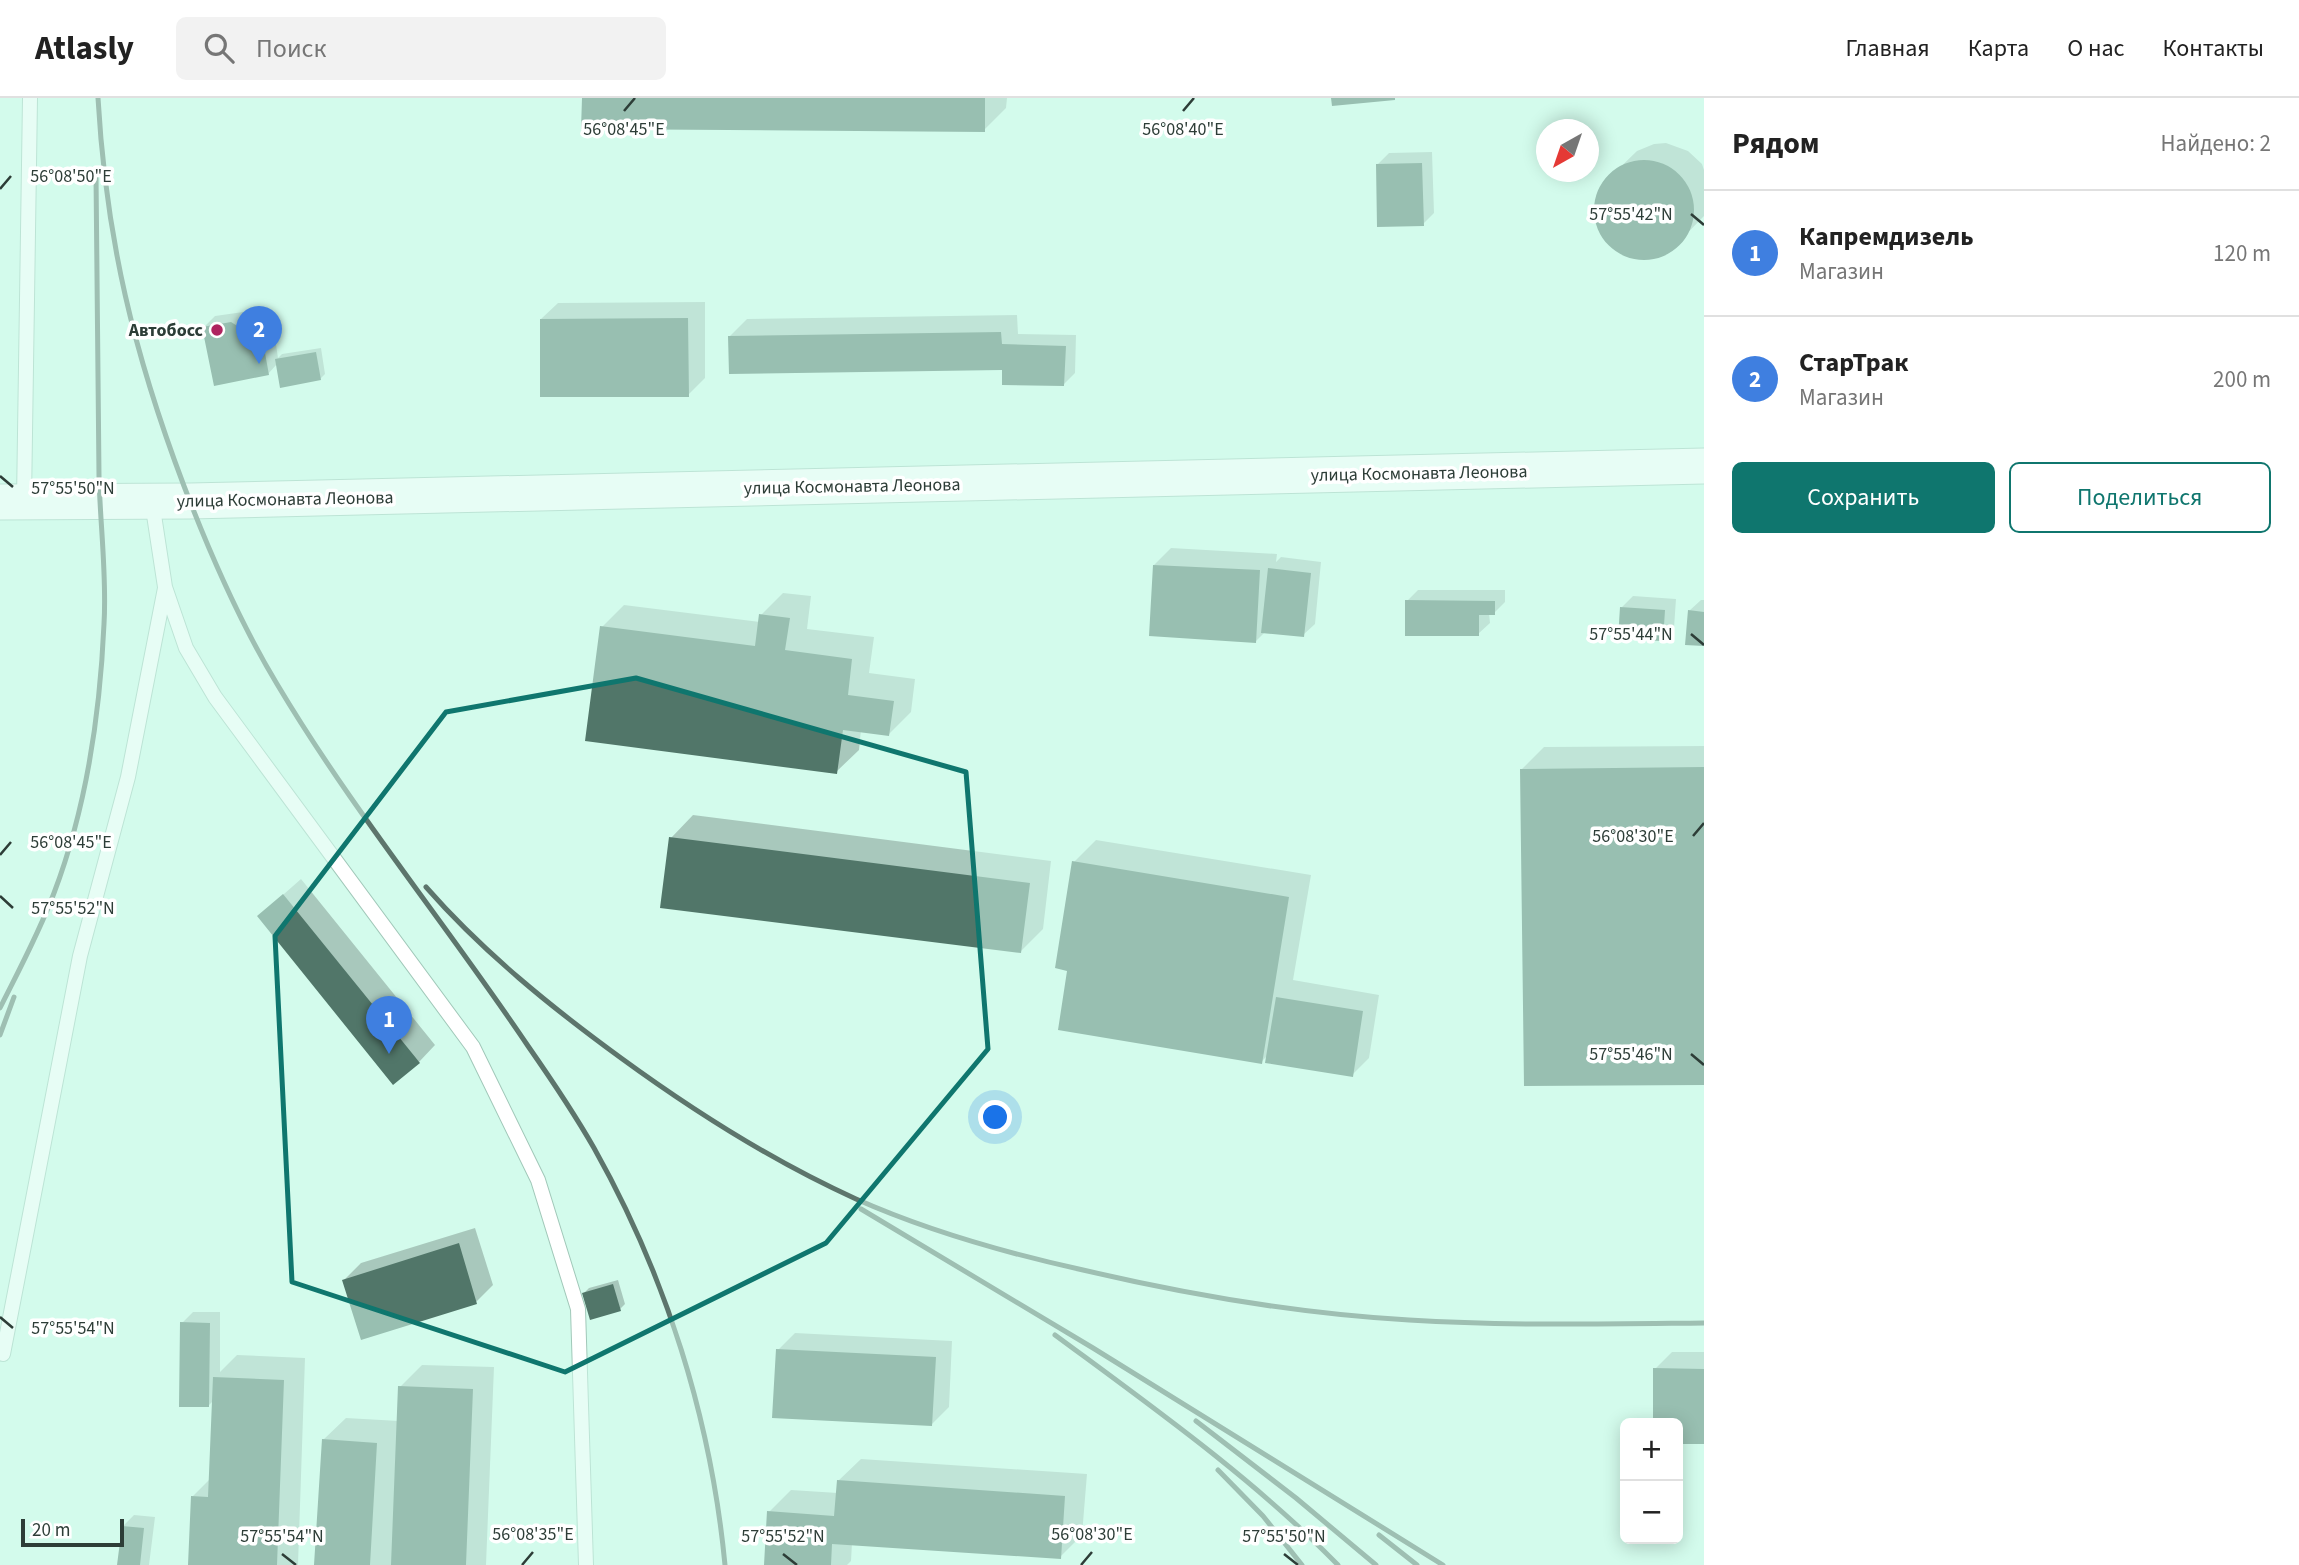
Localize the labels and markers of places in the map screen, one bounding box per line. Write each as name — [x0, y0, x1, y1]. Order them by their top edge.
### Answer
pin: 2 — [236, 306, 282, 364]
place label: Автобосс — [128, 318, 204, 343]
marker: Автобосс — [209, 322, 225, 338]
pin: 1 — [366, 996, 412, 1054]

